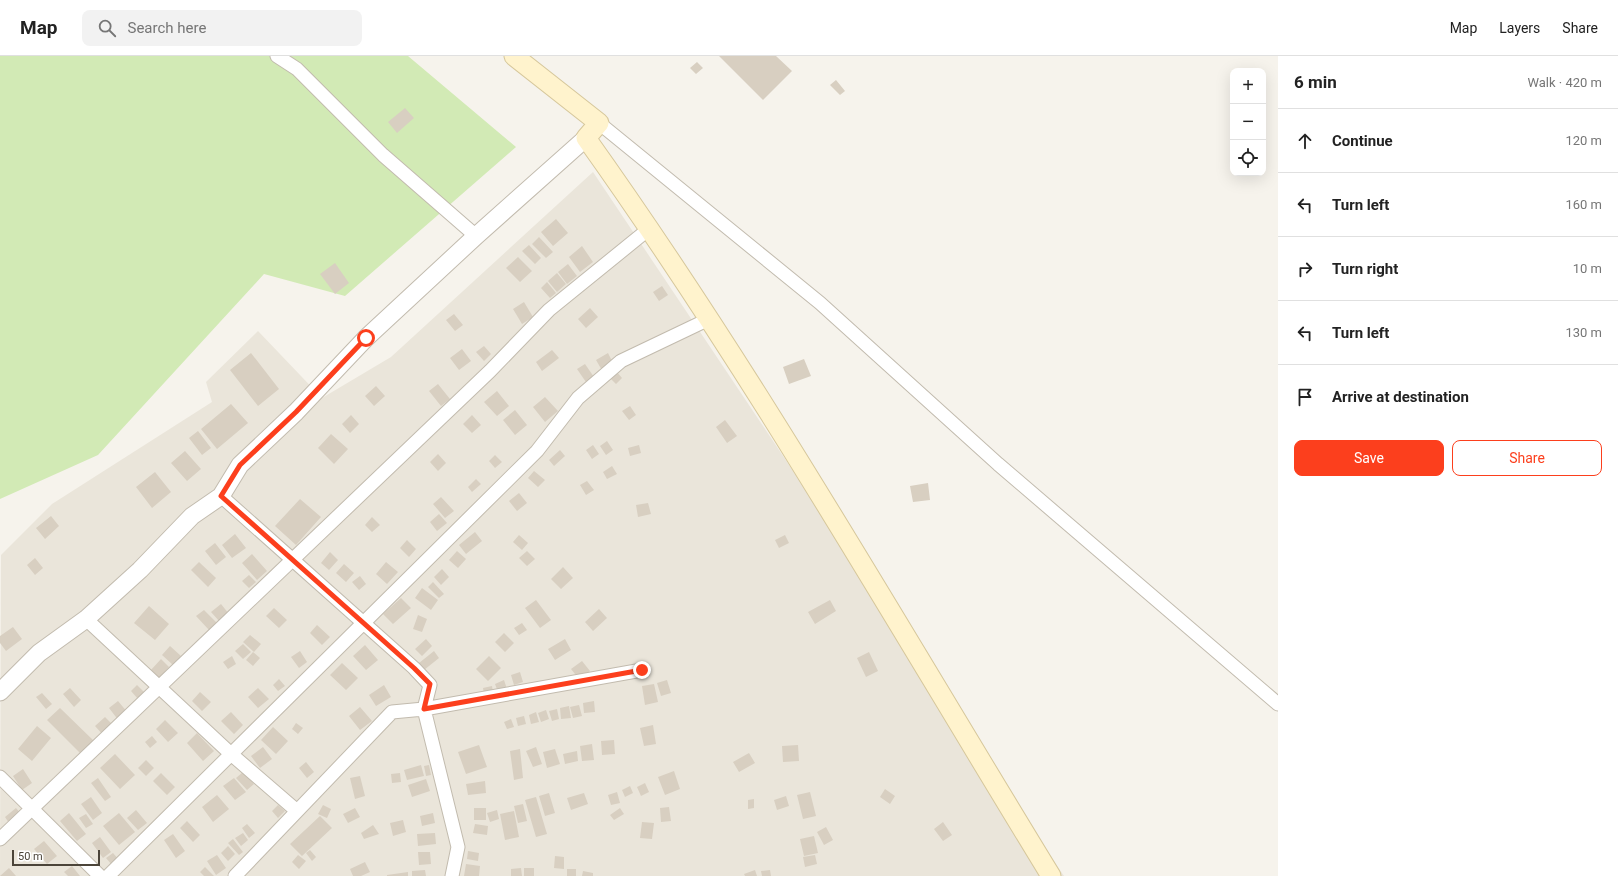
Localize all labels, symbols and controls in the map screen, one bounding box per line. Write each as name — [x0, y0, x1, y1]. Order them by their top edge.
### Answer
search box — [82, 10, 362, 46]
text: Map — [20, 16, 58, 39]
icon: search — [96, 17, 118, 39]
text: Search here — [128, 19, 206, 37]
text: Map — [1450, 20, 1477, 36]
text: Layers — [1499, 20, 1540, 36]
text: Share — [1562, 20, 1598, 36]
map controls — [1230, 68, 1266, 176]
button: + — [1230, 68, 1266, 104]
text: 6 min — [1294, 72, 1337, 92]
text: Walk · 420 m — [1527, 75, 1602, 90]
button: − — [1230, 104, 1266, 140]
icon: ahead — [1294, 130, 1316, 152]
text: Continue — [1332, 132, 1393, 150]
text: 120 m — [1565, 133, 1602, 148]
button: locate — [1230, 140, 1266, 176]
icon: left — [1294, 194, 1316, 216]
text: Turn left — [1332, 196, 1389, 214]
text: 160 m — [1565, 197, 1602, 212]
icon: right — [1294, 258, 1316, 280]
text: Turn right — [1332, 260, 1398, 278]
text: 10 m — [1573, 261, 1602, 276]
icon: left — [1294, 322, 1316, 344]
text: Turn left — [1332, 324, 1389, 342]
text: 130 m — [1565, 325, 1602, 340]
route start — [357, 329, 375, 347]
icon: arrive — [1294, 386, 1316, 408]
text: Arrive at destination — [1332, 388, 1469, 406]
button: Save — [1294, 440, 1444, 476]
button: Share — [1452, 440, 1602, 476]
route end — [633, 661, 651, 679]
scale bar — [12, 848, 100, 867]
text: 50 m — [18, 850, 43, 863]

